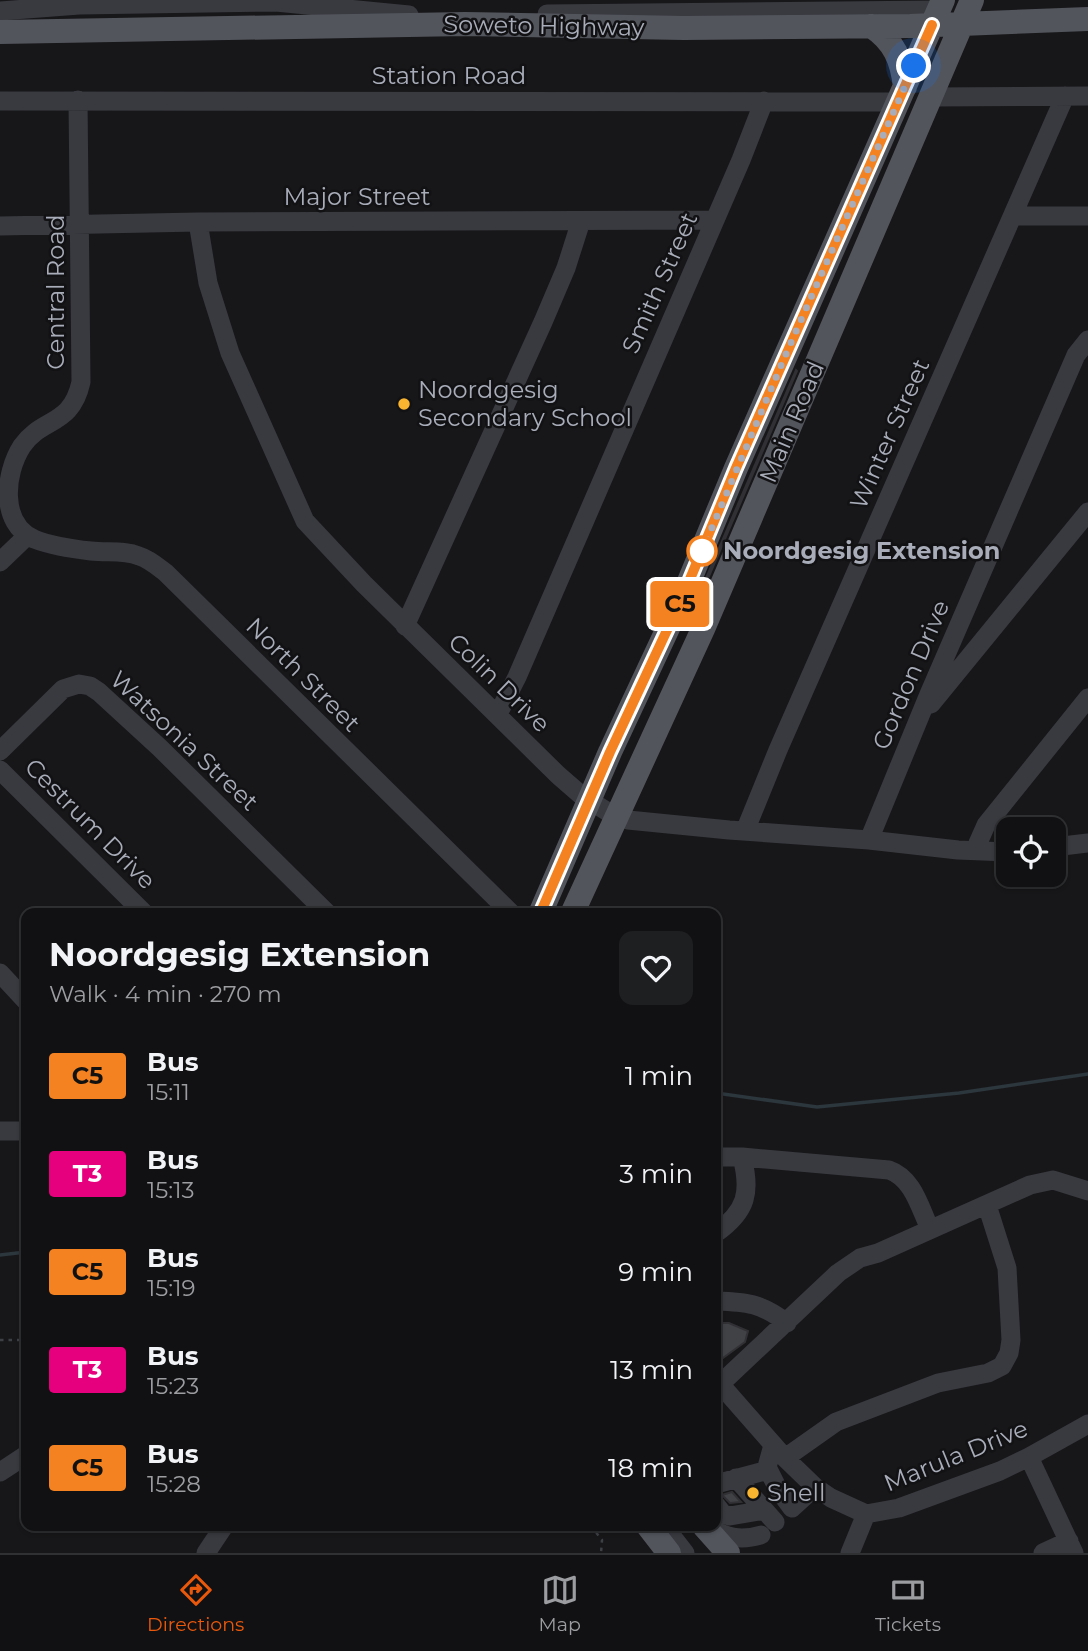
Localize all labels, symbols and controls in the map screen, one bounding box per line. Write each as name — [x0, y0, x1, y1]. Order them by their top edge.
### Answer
street label: Soweto Highway — [443, 9, 645, 42]
your location — [896, 48, 931, 83]
street label: Station Road — [372, 61, 526, 90]
street label: Major Street — [283, 182, 431, 211]
street label: Smith Street — [616, 208, 704, 358]
street label: Central Road — [41, 214, 70, 370]
street label: Winter Street — [844, 354, 936, 513]
street label: Main Road — [753, 357, 830, 487]
place label: Noordgesig Secondary School — [418, 375, 632, 432]
marker: Noordgesig Secondary School — [396, 396, 412, 412]
marker: Noordgesig Extension — [687, 536, 717, 566]
place label: Noordgesig Extension — [723, 536, 1000, 565]
line badge: C5 — [648, 581, 712, 627]
text: C5 — [664, 589, 696, 618]
street label: Gordon Drive — [866, 596, 955, 754]
street label: North Street — [240, 612, 367, 738]
street label: Colin Drive — [443, 627, 556, 738]
street label: Watsonia Street — [104, 665, 265, 817]
street label: Cestrum Drive — [19, 752, 162, 895]
map controls — [996, 817, 1066, 887]
button: locate — [996, 817, 1066, 887]
button: heart — [619, 931, 693, 1005]
text: Noordgesig Extension — [49, 934, 430, 974]
text: Walk · 4 min · 270 m — [49, 980, 282, 1008]
text: Bus — [147, 1046, 199, 1078]
text: 1 min — [625, 1060, 693, 1092]
text: C5 — [72, 1061, 103, 1090]
text: 15:11 — [147, 1078, 190, 1106]
text: Bus — [147, 1144, 199, 1176]
text: 3 min — [619, 1158, 693, 1190]
text: T3 — [73, 1159, 102, 1188]
text: 15:13 — [147, 1176, 194, 1204]
text: Bus — [147, 1242, 199, 1274]
text: 9 min — [618, 1256, 693, 1288]
text: C5 — [72, 1257, 103, 1286]
text: 15:19 — [147, 1274, 196, 1302]
text: Bus — [147, 1340, 199, 1372]
text: 13 min — [610, 1354, 693, 1386]
text: T3 — [73, 1355, 102, 1384]
text: 15:23 — [147, 1372, 199, 1400]
street label: Marula Drive — [880, 1414, 1032, 1498]
text: Bus — [147, 1438, 199, 1470]
text: 18 min — [608, 1452, 693, 1484]
text: C5 — [72, 1453, 103, 1482]
text: 15:28 — [147, 1470, 201, 1498]
place label: Shell — [767, 1478, 825, 1507]
marker: Shell — [745, 1485, 761, 1501]
tab: Directions — [147, 1571, 244, 1636]
tab: Map — [539, 1571, 581, 1636]
tab: Tickets — [875, 1571, 941, 1636]

